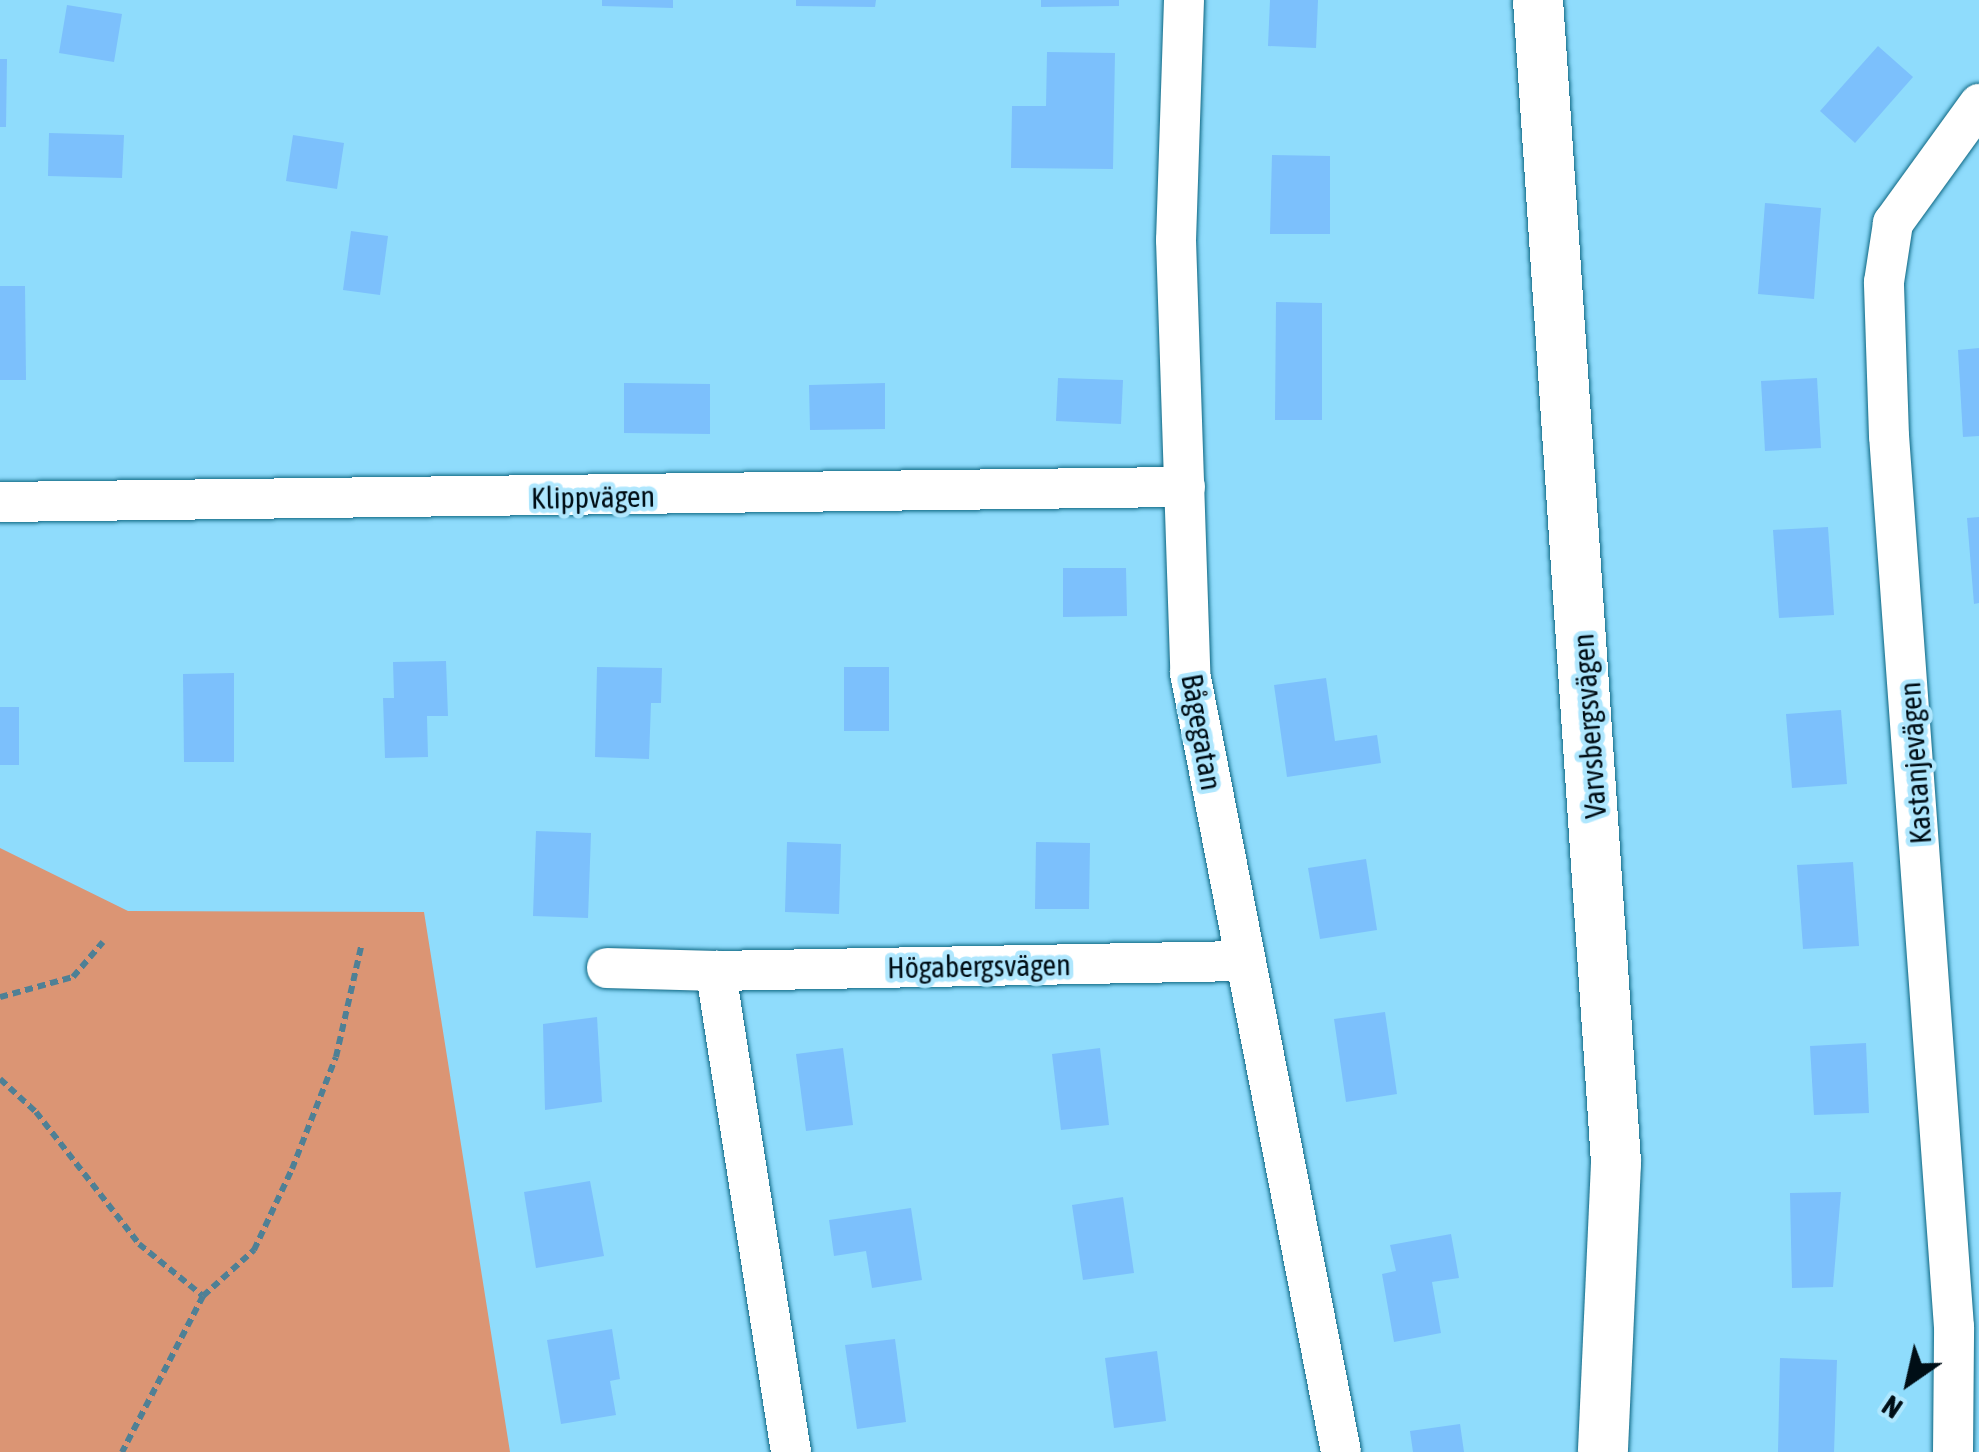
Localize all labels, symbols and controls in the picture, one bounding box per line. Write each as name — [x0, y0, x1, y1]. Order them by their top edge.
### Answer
street label: Klippvägen — [531, 478, 655, 516]
street label: Varvsbergsvägen — [1565, 632, 1613, 820]
street label: Bågegatan — [1174, 671, 1230, 793]
street label: Kastanjevägen — [1891, 681, 1939, 845]
street label: Högabergsvägen — [887, 946, 1071, 986]
north arrow — [1859, 1332, 1959, 1432]
text: N — [1876, 1389, 1908, 1425]

